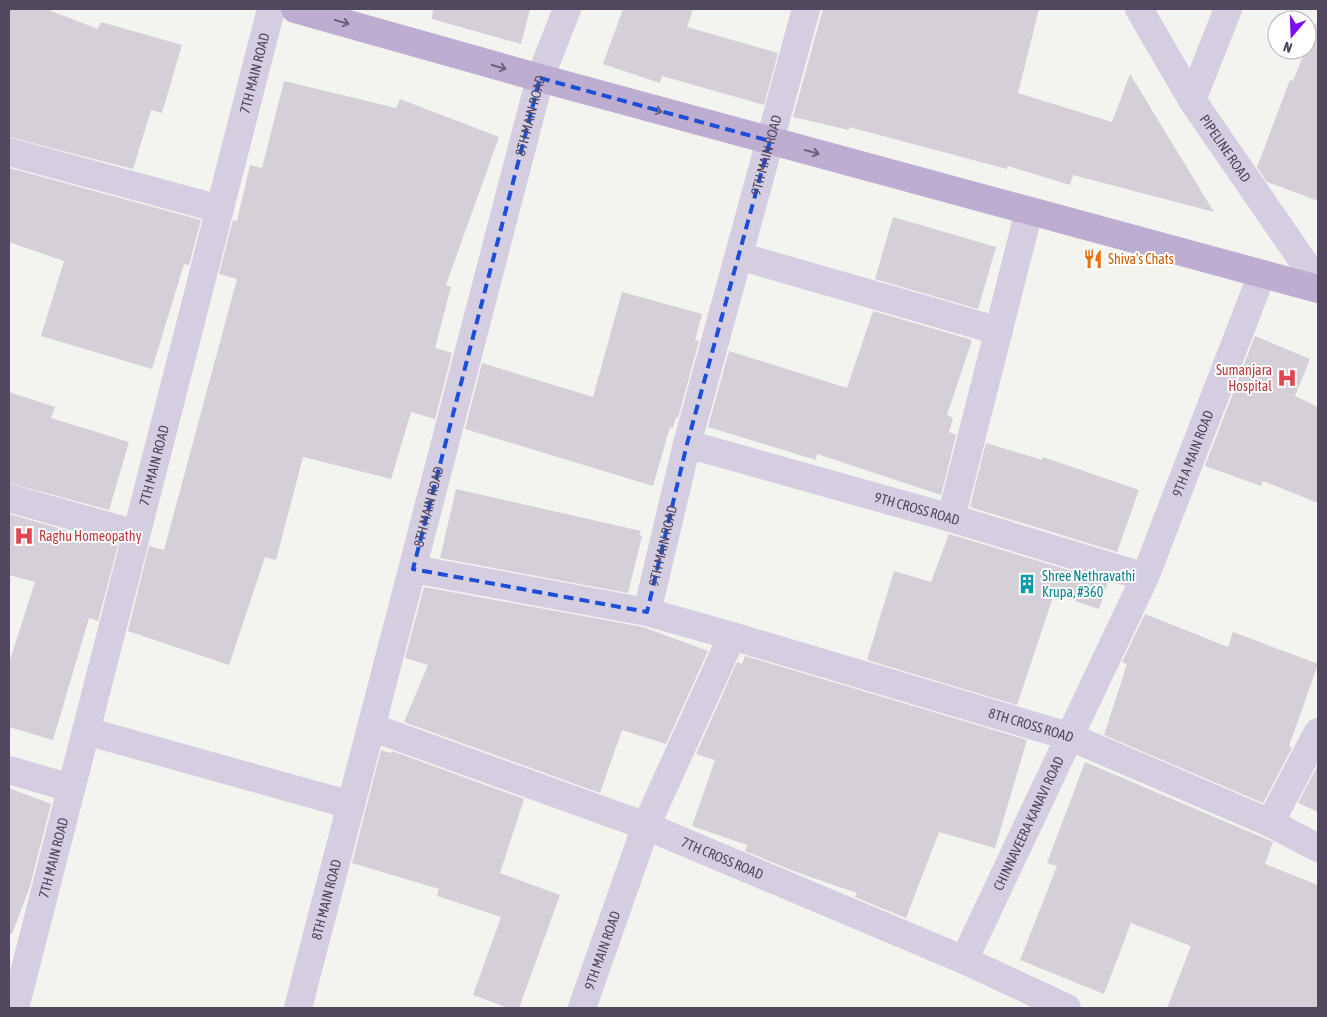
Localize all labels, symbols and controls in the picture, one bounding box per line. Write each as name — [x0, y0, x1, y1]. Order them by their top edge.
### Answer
north arrow — [1267, 10, 1317, 60]
one-way arrow — [334, 18, 350, 27]
street label: 7TH MAIN ROAD — [237, 31, 273, 115]
text: N — [1281, 38, 1294, 56]
one-way arrow — [490, 62, 506, 72]
street label: 8TH MAIN ROAD — [512, 74, 548, 158]
one-way arrow — [647, 105, 663, 115]
street label: PIPELINE ROAD — [1197, 112, 1254, 185]
street label: 9TH MAIN ROAD — [747, 113, 785, 197]
one-way arrow — [804, 148, 820, 158]
restaurant icon: Shiva's Chats — [1082, 248, 1104, 270]
place label: Shiva's Chats — [1108, 251, 1174, 267]
place label: Sumanjara Hospital — [1216, 362, 1272, 394]
hospital icon: Sumanjara Hospital — [1276, 367, 1298, 389]
street label: 9TH A MAIN ROAD — [1169, 408, 1217, 499]
street label: 7TH MAIN ROAD — [136, 423, 172, 508]
street label: 8TH MAIN ROAD — [410, 465, 447, 549]
street label: 9TH CROSS ROAD — [873, 489, 962, 528]
street label: 9TH MAIN ROAD — [645, 503, 680, 588]
hospital icon: Raghu Homeopathy — [13, 525, 35, 547]
place label: Raghu Homeopathy — [39, 528, 142, 544]
place label: Shree Nethravathi Krupa, #360 — [1042, 568, 1135, 600]
building icon: Shree Nethravathi Krupa, #360 — [1016, 573, 1038, 595]
street label: 8TH CROSS ROAD — [987, 705, 1076, 745]
street label: CHINNAVEERA KANAVI ROAD — [990, 754, 1067, 893]
street label: 7TH MAIN ROAD — [35, 816, 72, 900]
street label: 7TH CROSS ROAD — [679, 834, 766, 883]
street label: 8TH MAIN ROAD — [308, 857, 344, 942]
street label: 9TH MAIN ROAD — [581, 909, 624, 992]

